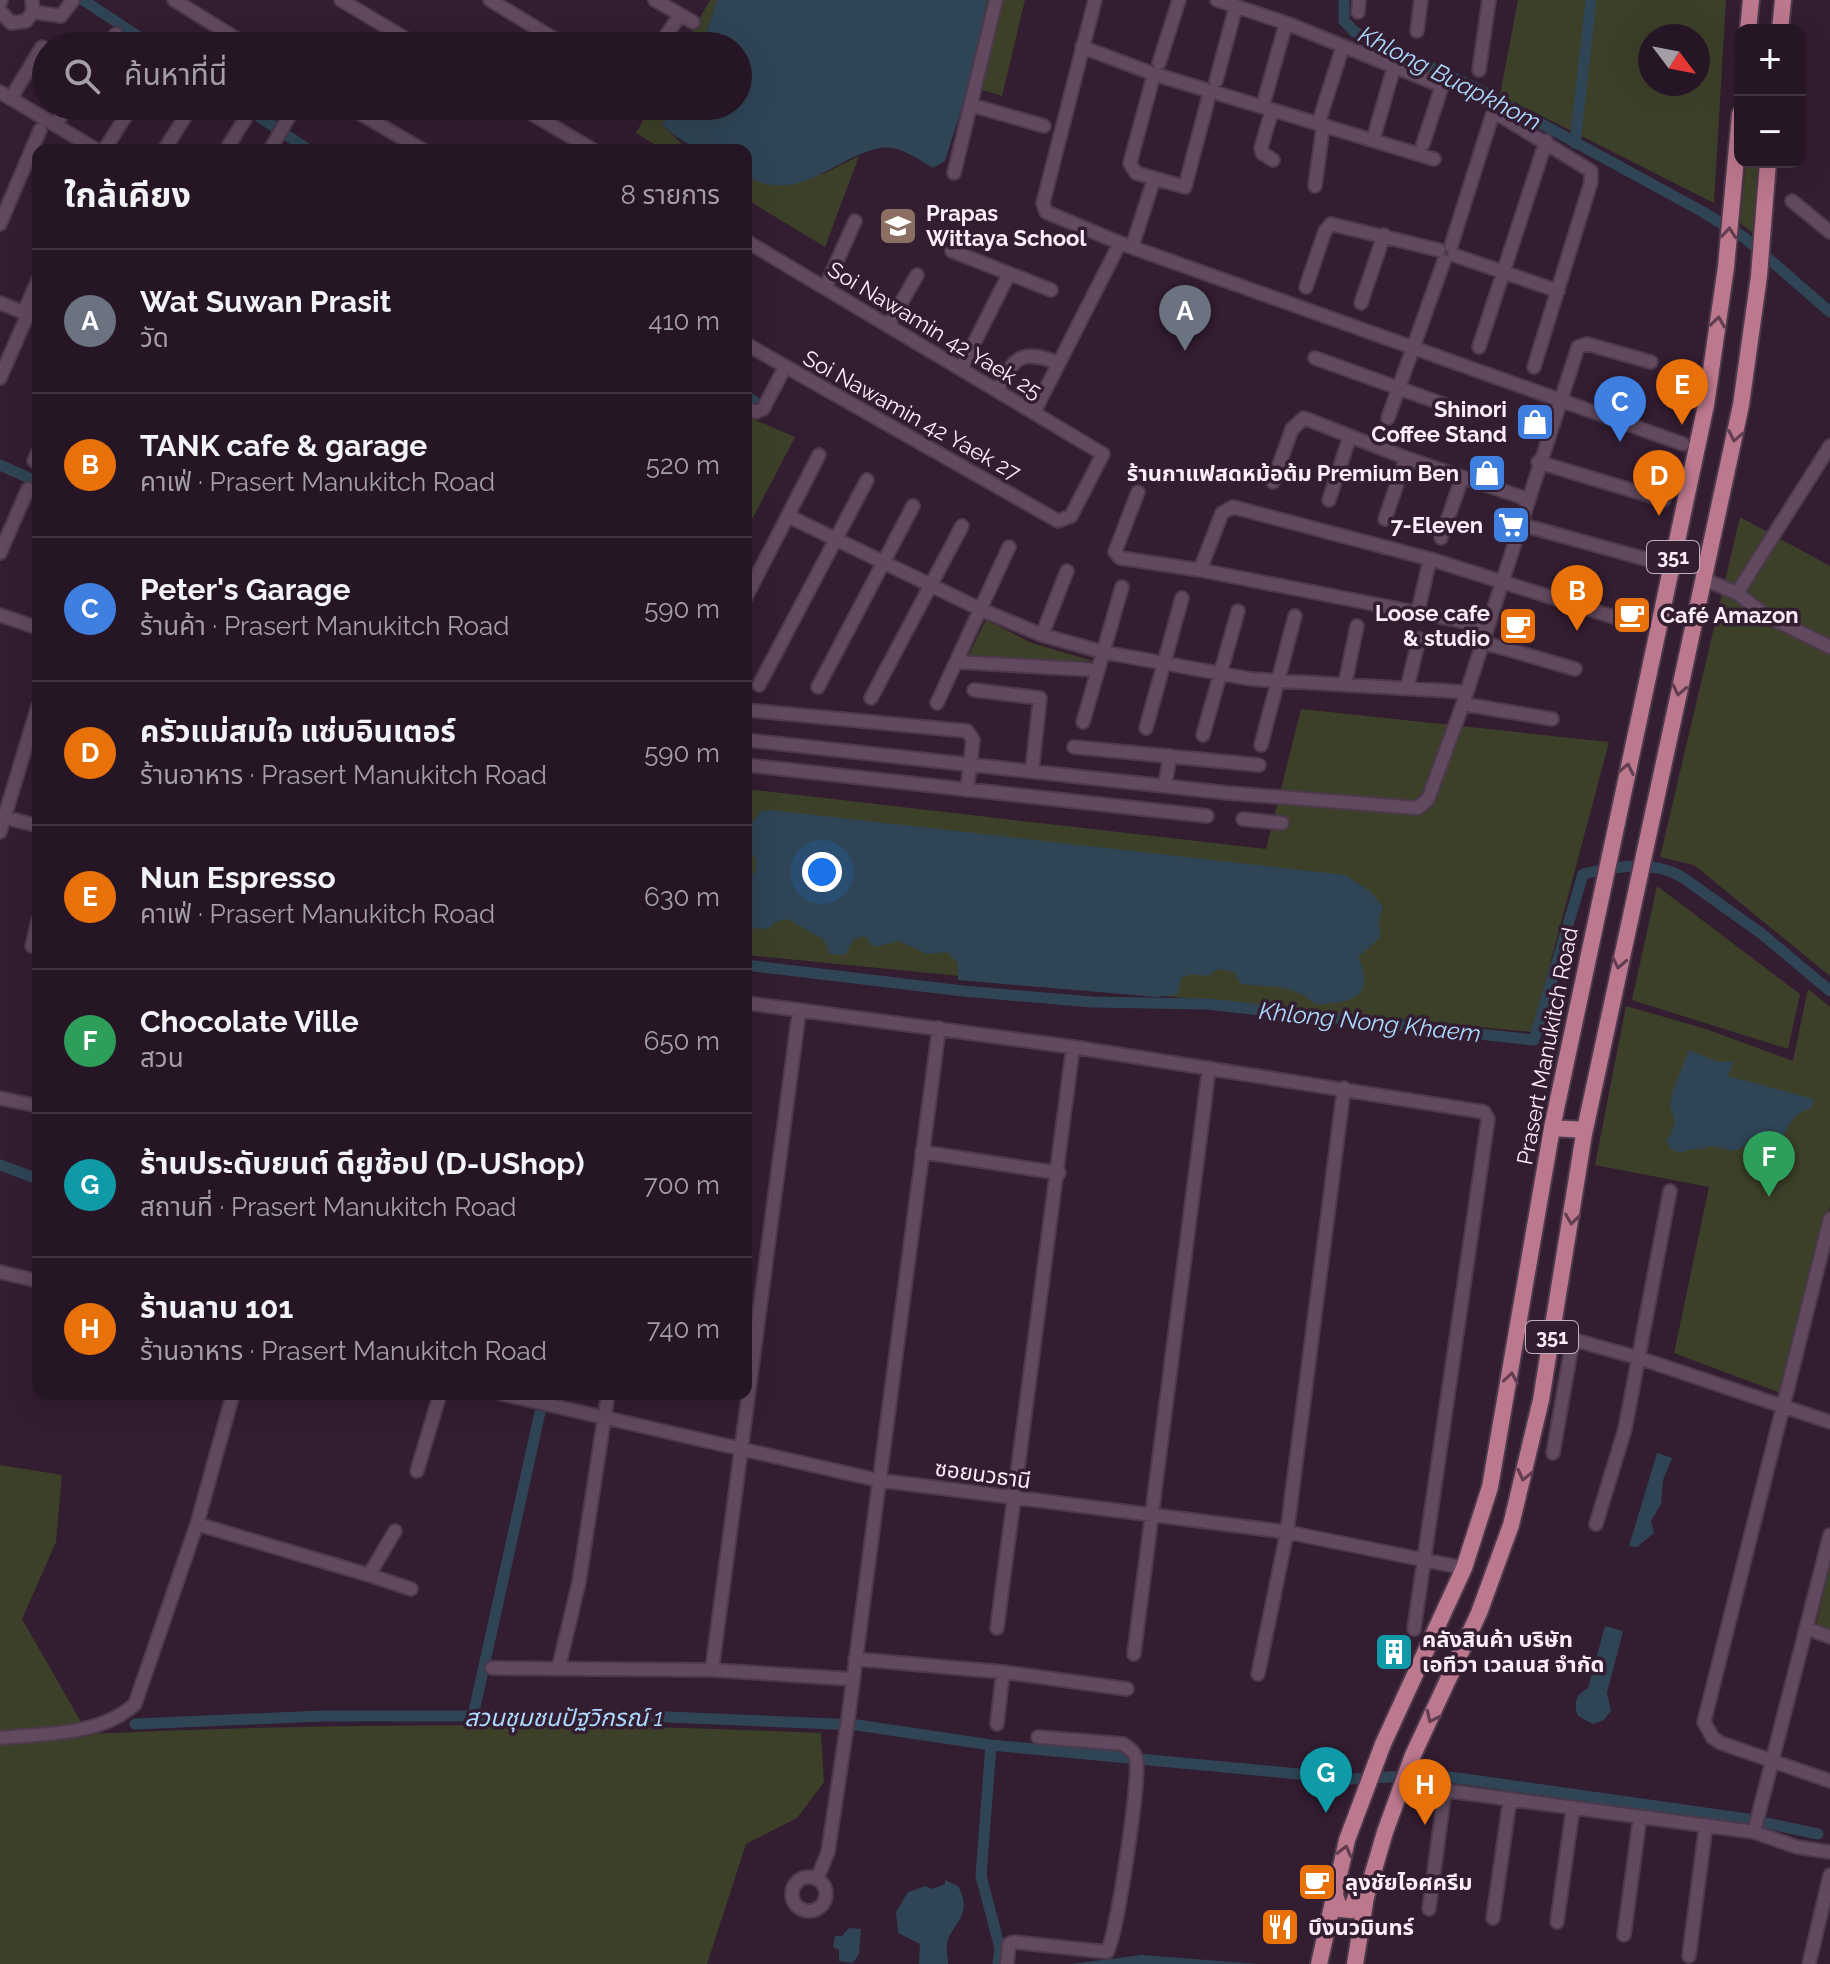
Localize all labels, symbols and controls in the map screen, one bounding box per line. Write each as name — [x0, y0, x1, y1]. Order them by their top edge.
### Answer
water label: Khlong Buapkhom — [1354, 20, 1546, 136]
north arrow — [1638, 24, 1710, 96]
map controls — [1734, 24, 1806, 168]
button: + — [1734, 24, 1806, 96]
search box — [32, 32, 752, 120]
icon: search — [60, 54, 104, 98]
text: ค้นหาที่นี่ — [124, 57, 227, 92]
button: − — [1734, 96, 1806, 168]
text: ใกล้เคียง — [64, 175, 191, 215]
text: 8 รายการ — [620, 180, 720, 210]
place label: Prapas Wittaya School — [926, 200, 1087, 251]
school or university icon: Prapas Wittaya School — [877, 205, 919, 247]
one-way arrow — [1720, 226, 1737, 239]
street label: Soi Nawamin 42 Yaek 25 — [823, 256, 1047, 404]
text: Wat Suwan Prasit — [140, 284, 391, 319]
pin: A — [1159, 285, 1211, 351]
text: A — [81, 306, 99, 336]
text: 410 m — [648, 306, 720, 336]
one-way arrow — [1709, 315, 1726, 329]
text: วัด — [140, 323, 169, 353]
street label: Soi Nawamin 42 Yaek 27 — [799, 344, 1025, 486]
pin: E — [1656, 359, 1708, 425]
pin: C — [1594, 376, 1646, 442]
place label: Shinori Coffee Stand — [1371, 396, 1507, 447]
shop icon: Shinori Coffee Stand — [1514, 401, 1556, 443]
text: TANK cafe & garage — [140, 428, 427, 463]
one-way arrow — [1727, 429, 1744, 442]
text: B — [81, 450, 99, 480]
text: 520 m — [646, 450, 720, 480]
pin: D — [1633, 450, 1685, 516]
shop icon: ร้านกาแฟสดหม้อต้ม Premium Ben — [1466, 452, 1508, 494]
place label: ร้านกาแฟสดหม้อต้ม Premium Ben — [1127, 460, 1459, 486]
text: คาเฟ่ · Prasert Manukitch Road — [140, 467, 495, 497]
supermarket icon: 7-Eleven — [1490, 504, 1532, 546]
place label: 7-Eleven — [1391, 512, 1483, 538]
road number: 351 — [1647, 541, 1699, 573]
pin: B — [1551, 565, 1603, 631]
text: Peter's Garage — [140, 572, 351, 607]
text: C — [81, 594, 99, 624]
text: 590 m — [644, 594, 720, 624]
cafe icon: Café Amazon — [1611, 594, 1653, 636]
place label: Loose cafe & studio — [1375, 600, 1490, 651]
place label: Café Amazon — [1660, 602, 1799, 628]
cafe icon: Loose cafe & studio — [1497, 605, 1539, 647]
text: ร้านค้า · Prasert Manukitch Road — [140, 611, 509, 641]
one-way arrow — [1671, 683, 1688, 696]
text: ครัวแม่สมใจ แซ่บอินเตอร์ — [140, 714, 456, 749]
text: D — [81, 738, 99, 768]
text: 590 m — [644, 738, 720, 768]
text: ร้านอาหาร · Prasert Manukitch Road — [140, 760, 547, 790]
one-way arrow — [1618, 762, 1635, 776]
your location — [802, 852, 842, 892]
text: Nun Espresso — [140, 860, 336, 895]
text: E — [82, 882, 98, 912]
text: 630 m — [644, 882, 720, 912]
text: คาเฟ่ · Prasert Manukitch Road — [140, 899, 495, 929]
street label: Prasert Manukitch Road — [1511, 925, 1583, 1167]
one-way arrow — [1611, 956, 1628, 970]
water label: Khlong Nong Khaem — [1258, 996, 1482, 1048]
text: Chocolate Ville — [140, 1004, 359, 1039]
text: F — [83, 1026, 97, 1056]
text: 650 m — [644, 1026, 720, 1056]
text: สวน — [140, 1043, 184, 1073]
pin: F — [1743, 1131, 1795, 1197]
text: ร้านประดับยนต์ ดียูช้อป (D-UShop) — [140, 1146, 585, 1181]
text: G — [81, 1170, 99, 1200]
text: 700 m — [644, 1170, 720, 1200]
text: สถานที่ · Prasert Manukitch Road — [140, 1192, 517, 1222]
one-way arrow — [1564, 1212, 1581, 1226]
text: ร้านลาบ 101 — [140, 1290, 293, 1325]
text: H — [80, 1314, 100, 1344]
text: 740 m — [647, 1314, 720, 1344]
road number: 351 — [1526, 1321, 1578, 1353]
text: ร้านอาหาร · Prasert Manukitch Road — [140, 1336, 547, 1366]
one-way arrow — [1502, 1371, 1519, 1384]
street label: ซอยนวธานี — [933, 1454, 1033, 1494]
one-way arrow — [1516, 1467, 1533, 1481]
place label: คลังสินค้า บริษัท เอทีวา เวลเนส จำกัด — [1422, 1626, 1604, 1677]
building icon: คลังสินค้า บริษัท เอทีวา เวลเนส จำกัด — [1373, 1631, 1415, 1673]
water label: สวนชุมชนปัฐวิกรณ์ 1 — [464, 1703, 664, 1733]
one-way arrow — [1426, 1709, 1442, 1723]
pin: G — [1300, 1747, 1352, 1813]
pin: H — [1399, 1759, 1451, 1825]
one-way arrow — [1335, 1844, 1352, 1858]
cafe icon: ลุงชัยไอศครีม — [1296, 1861, 1338, 1903]
place label: ลุงชัยไอศครีม — [1345, 1869, 1473, 1896]
restaurant icon: บึงนวมินทร์ — [1259, 1906, 1301, 1948]
place label: บึงนวมินทร์ — [1308, 1914, 1414, 1940]

